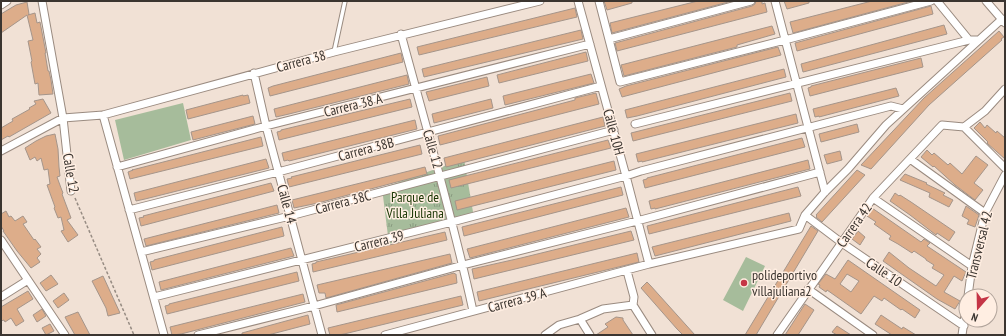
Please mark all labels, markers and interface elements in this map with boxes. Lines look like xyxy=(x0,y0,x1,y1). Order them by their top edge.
street label: Carrera 38 xyxy=(274,46,328,76)
street label: Carrera 38 A xyxy=(322,89,384,121)
street label: Calle 10H xyxy=(599,107,629,157)
street label: Calle 12 xyxy=(419,127,447,171)
street label: Carrera 38B xyxy=(336,133,396,165)
street label: Calle 12 xyxy=(59,152,83,194)
street label: Calle 14 xyxy=(273,182,301,226)
street label: Carrera 38C xyxy=(313,186,373,218)
park label: Parque de Villa Juliana xyxy=(385,188,444,222)
street label: Carrera 42 xyxy=(832,199,876,251)
street label: Transversal 42 xyxy=(962,209,996,281)
street label: Carrera 39 xyxy=(352,226,406,256)
street label: Calle 10 xyxy=(863,253,905,291)
place label: polideportivo villajuliana2 xyxy=(752,266,817,300)
marker: polideportivo villajuliana2 xyxy=(739,278,749,288)
street label: Carrera 39 A xyxy=(486,284,548,316)
north arrow xyxy=(958,288,998,328)
text: N xyxy=(969,310,980,325)

